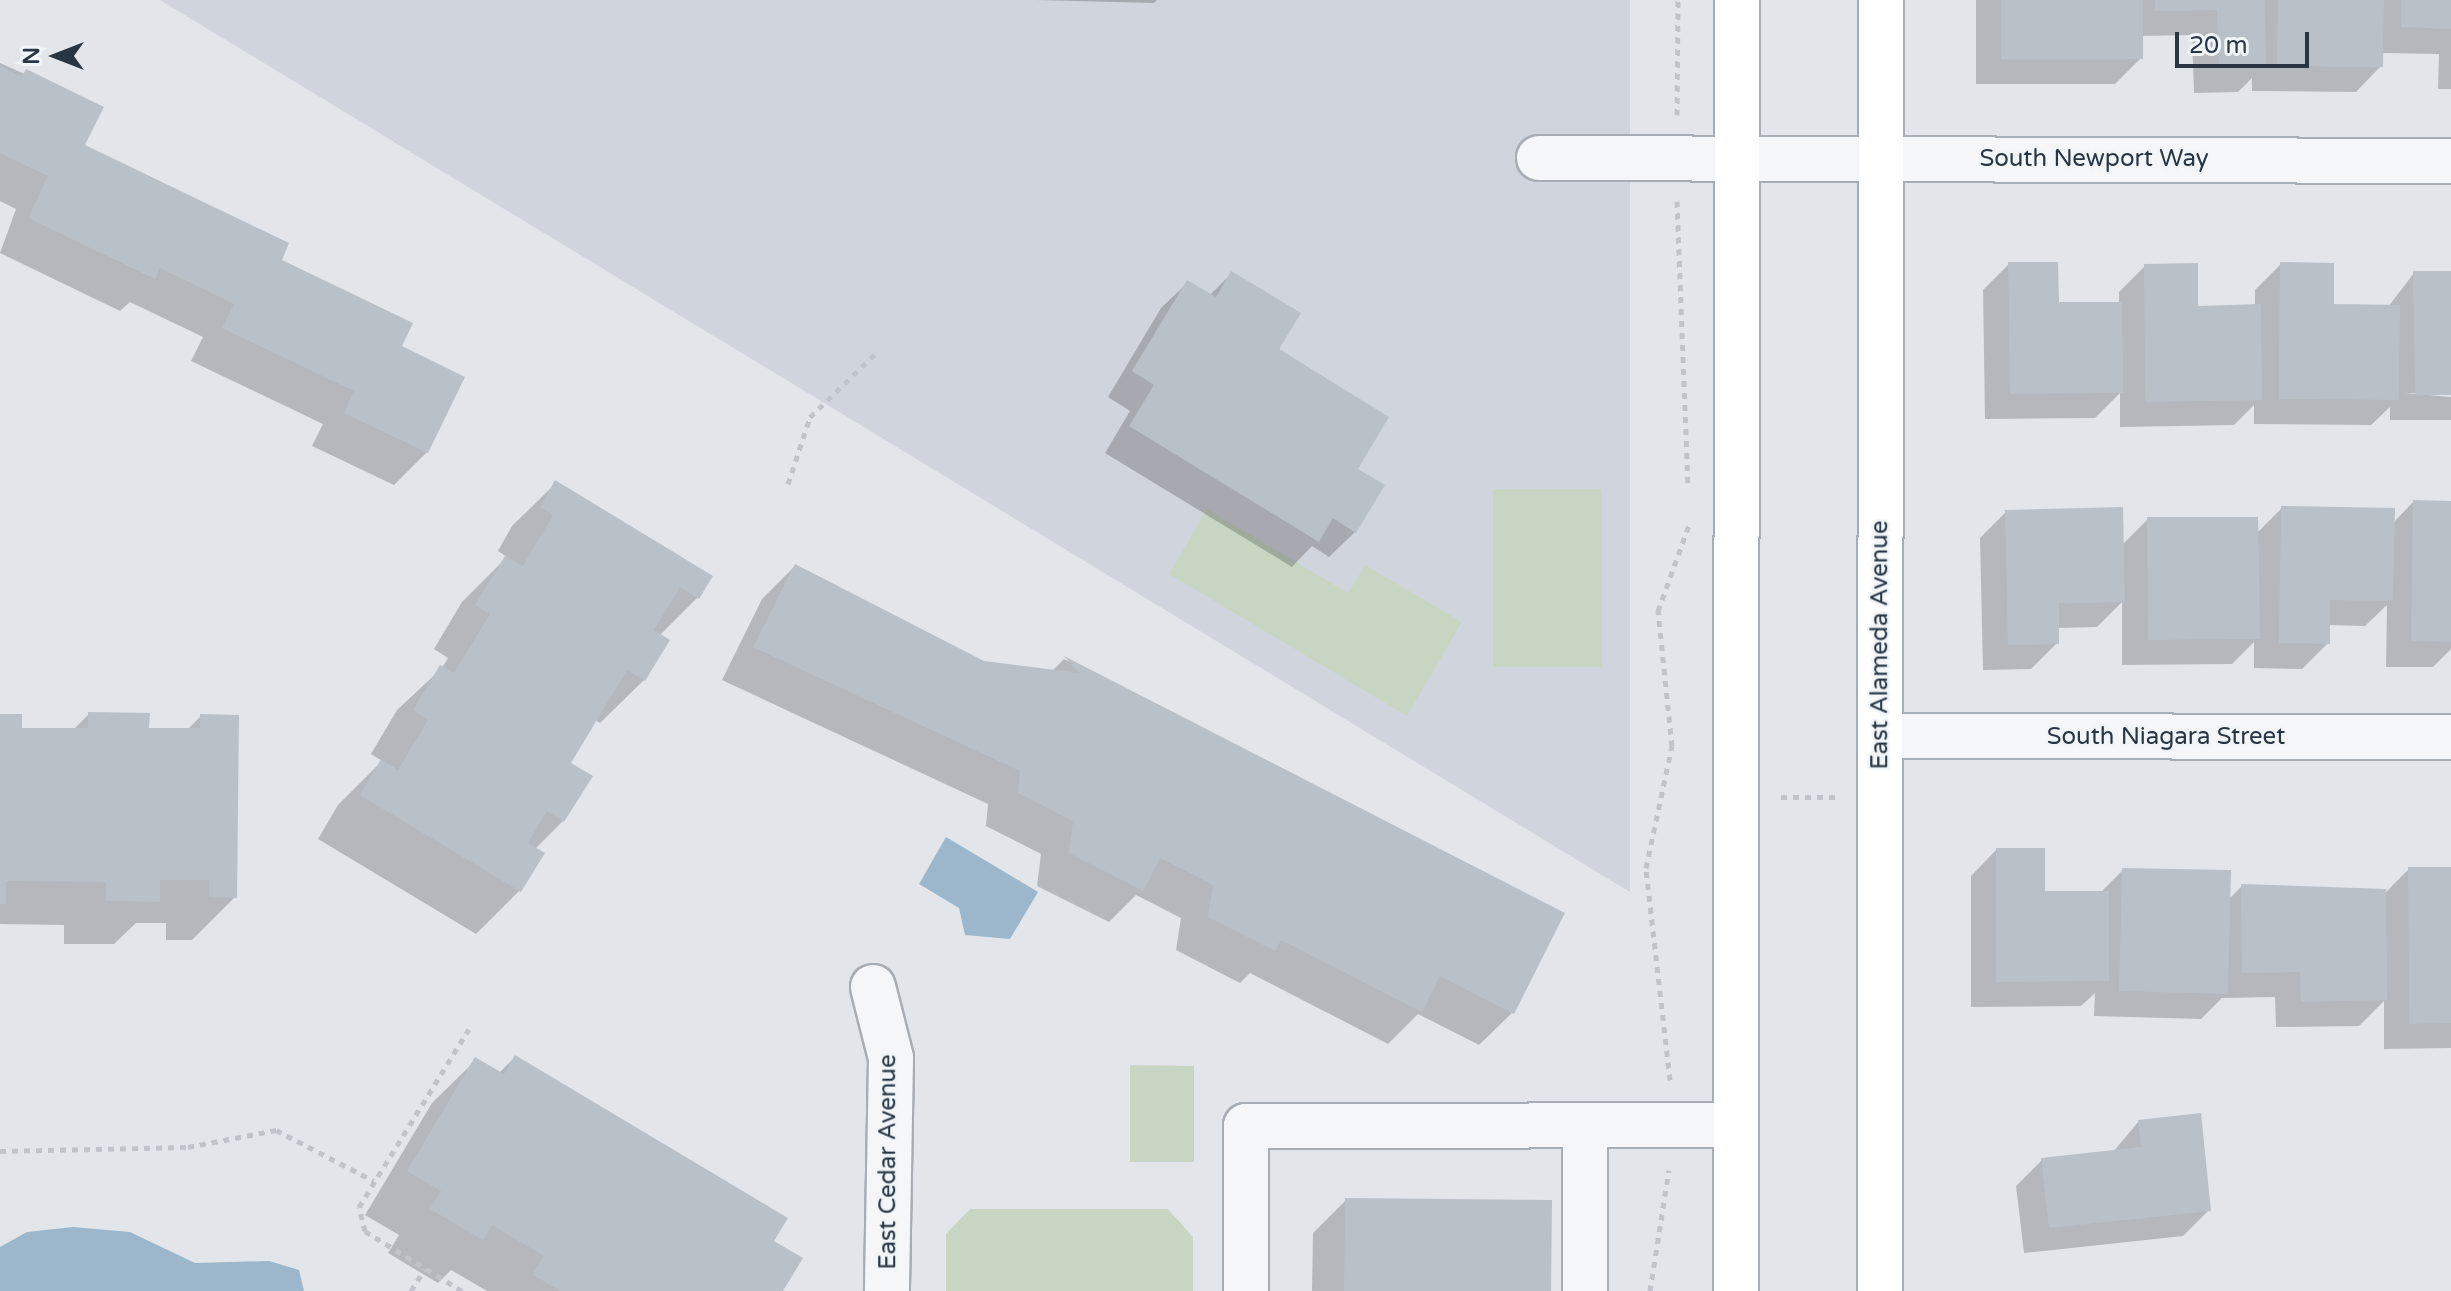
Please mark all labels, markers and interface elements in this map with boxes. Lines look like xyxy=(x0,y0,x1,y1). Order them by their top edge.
north arrow xyxy=(16,16,96,96)
scale bar xyxy=(2179,16,2313,66)
text: 20 m xyxy=(2189,31,2247,60)
text: N xyxy=(19,47,45,65)
street label: South Newport Way xyxy=(1979,145,2209,173)
street label: East Alameda Avenue xyxy=(1866,520,1894,770)
street label: South Niagara Street xyxy=(2047,723,2285,751)
street label: East Cedar Avenue xyxy=(874,1054,902,1270)

